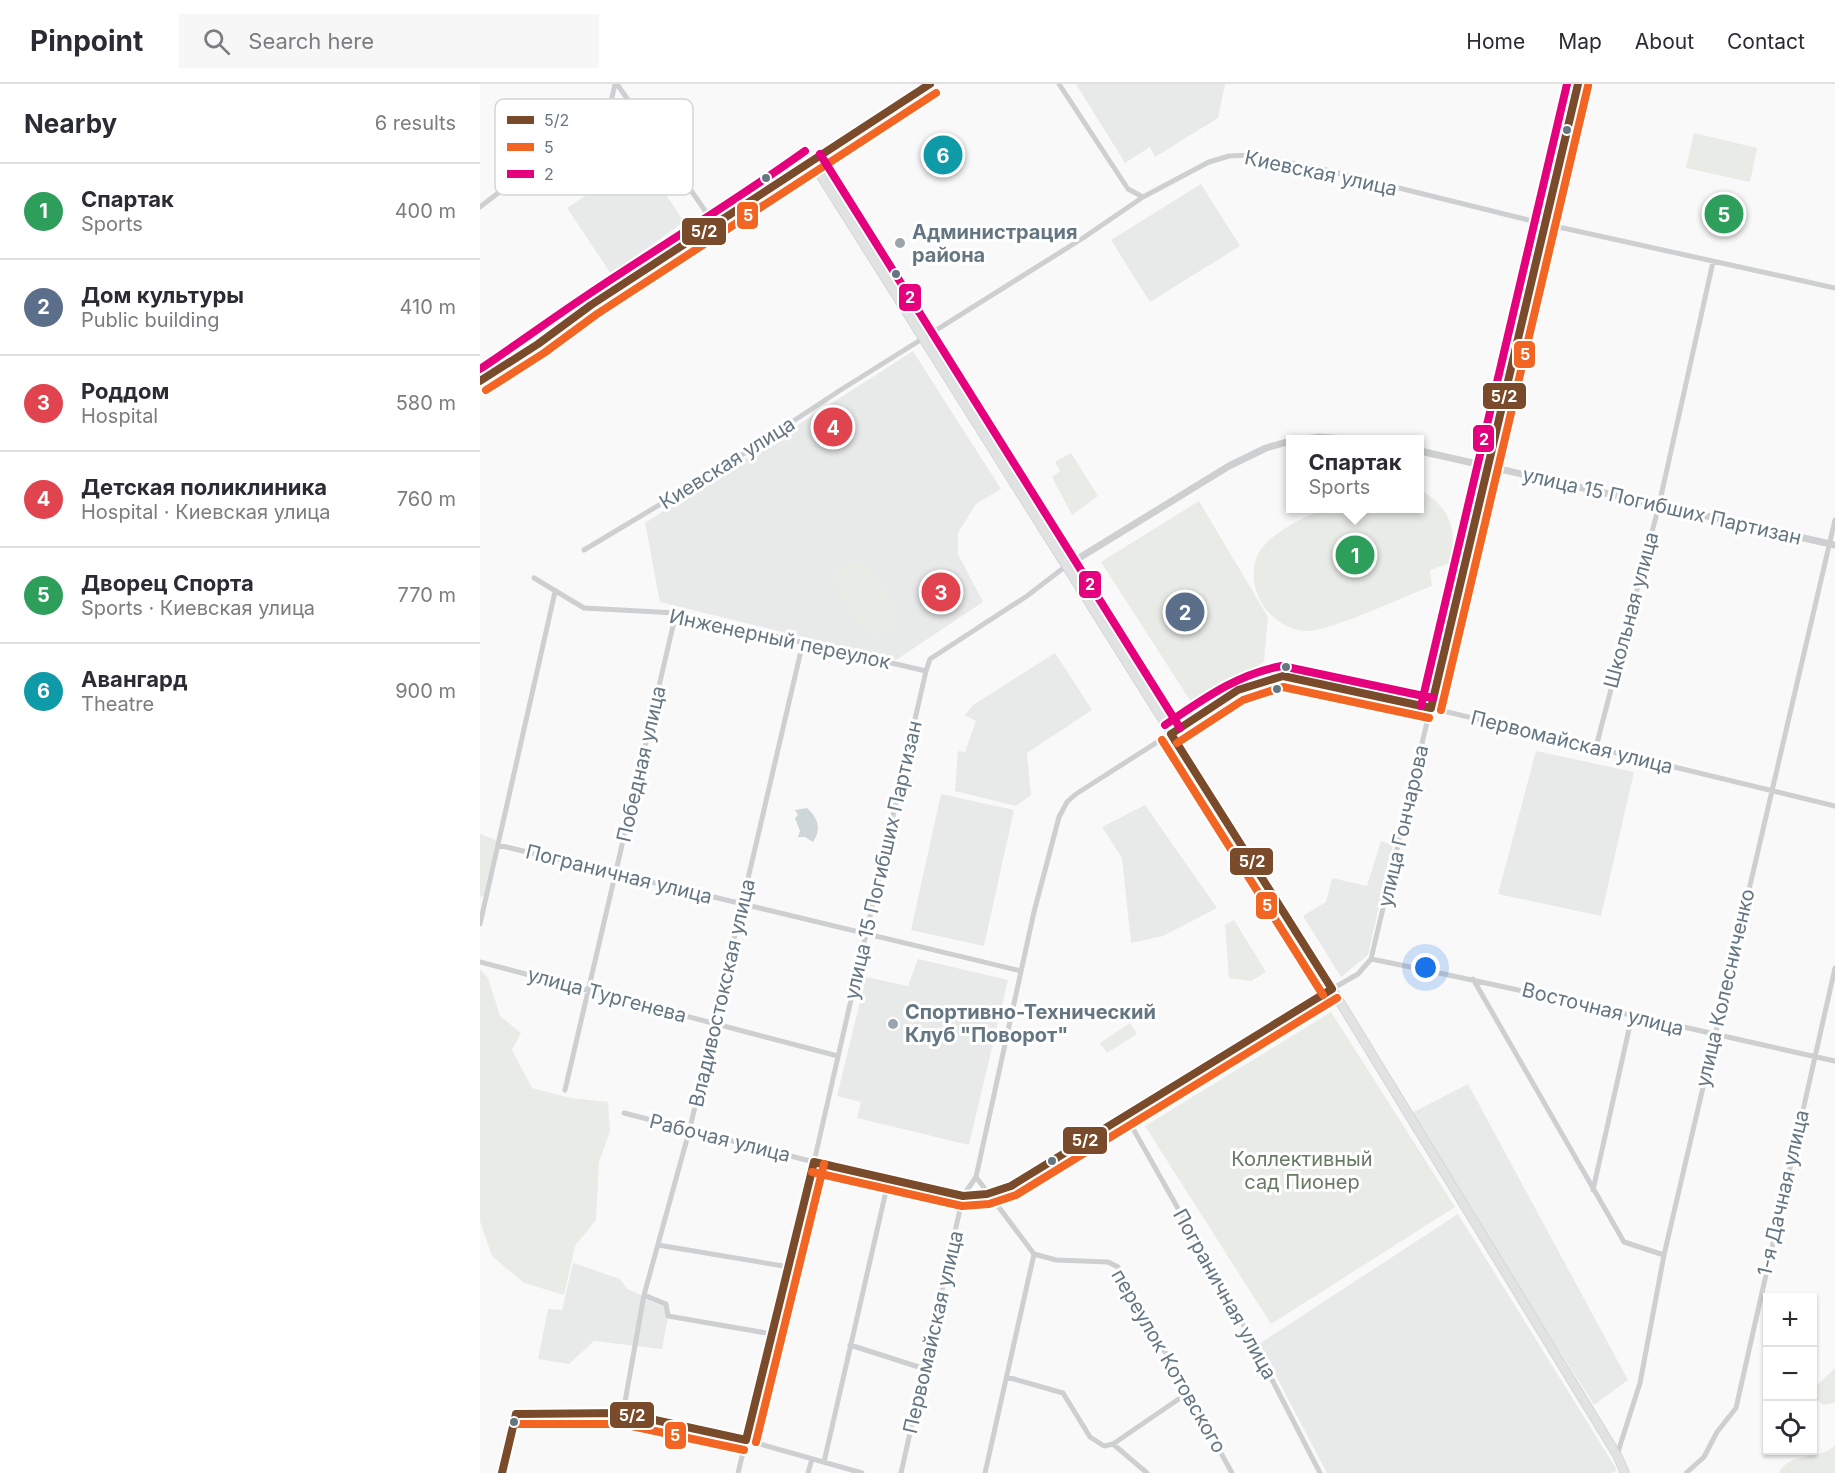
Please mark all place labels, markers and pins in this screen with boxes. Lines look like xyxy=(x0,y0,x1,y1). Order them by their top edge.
unlabelled marker xyxy=(1561,124,1573,136)
pin: 6 xyxy=(924,132,962,178)
unlabelled marker xyxy=(760,172,772,184)
pin: 5 xyxy=(1704,192,1744,236)
place label: Администрация района xyxy=(912,220,1078,267)
marker: Администрация района xyxy=(893,236,907,250)
unlabelled marker xyxy=(890,268,902,280)
pin: 4 xyxy=(814,404,852,450)
pin: 1 xyxy=(1336,532,1374,578)
pin: 3 xyxy=(922,570,960,614)
pin: 2 xyxy=(1166,590,1204,634)
unlabelled marker xyxy=(1280,661,1292,673)
unlabelled marker xyxy=(1271,683,1283,695)
place label: Спортивно-Технический Клуб "Поворот" xyxy=(905,1000,1156,1047)
marker: Спортивно-Технический Клуб "Поворот" xyxy=(886,1017,900,1031)
unlabelled marker xyxy=(1046,1155,1058,1167)
unlabelled marker xyxy=(508,1416,520,1428)

